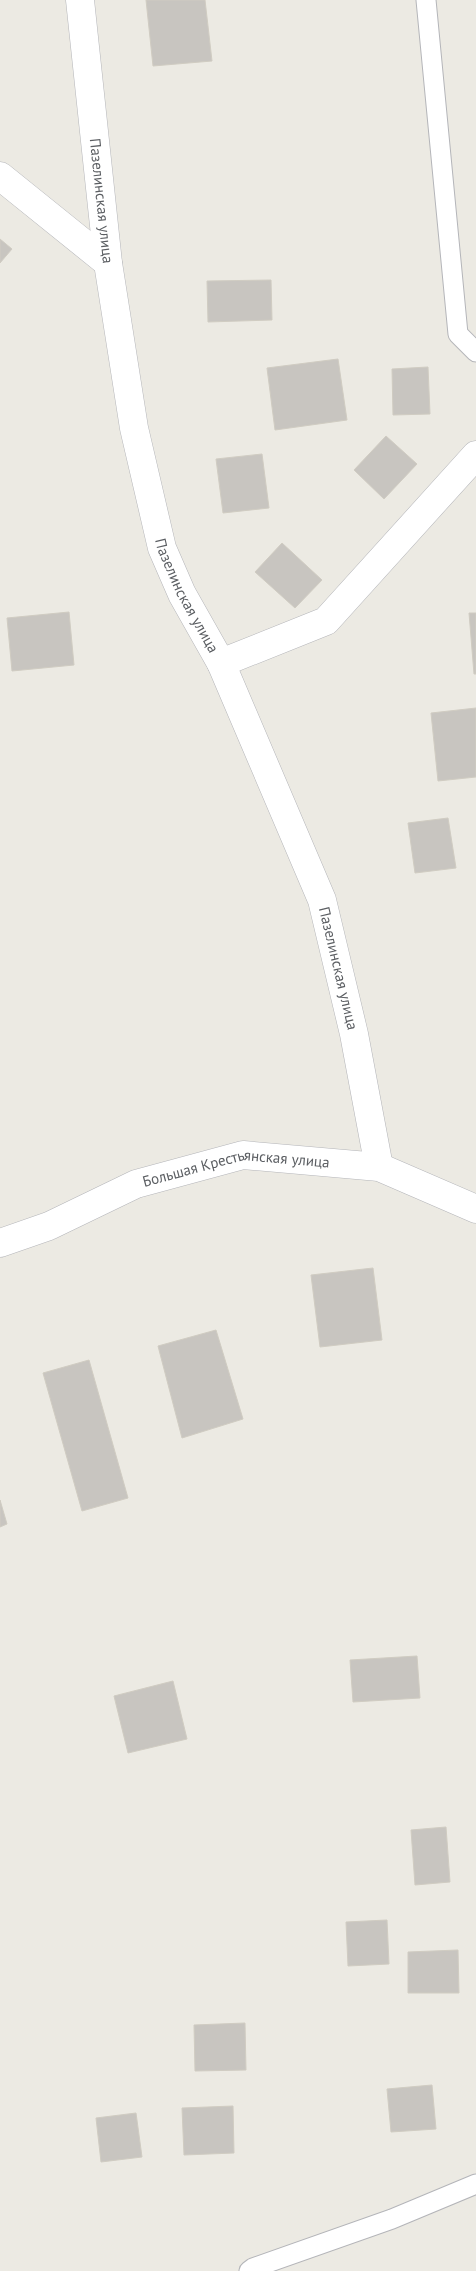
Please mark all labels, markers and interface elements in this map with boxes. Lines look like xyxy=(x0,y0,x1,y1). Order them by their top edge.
street label: Пазелинская улица xyxy=(86,137,118,264)
street label: Пазелинская улица xyxy=(151,536,223,656)
street label: Пазелинская улица xyxy=(315,905,363,1032)
street label: Большая Крестьянская улица xyxy=(140,1145,331,1191)

